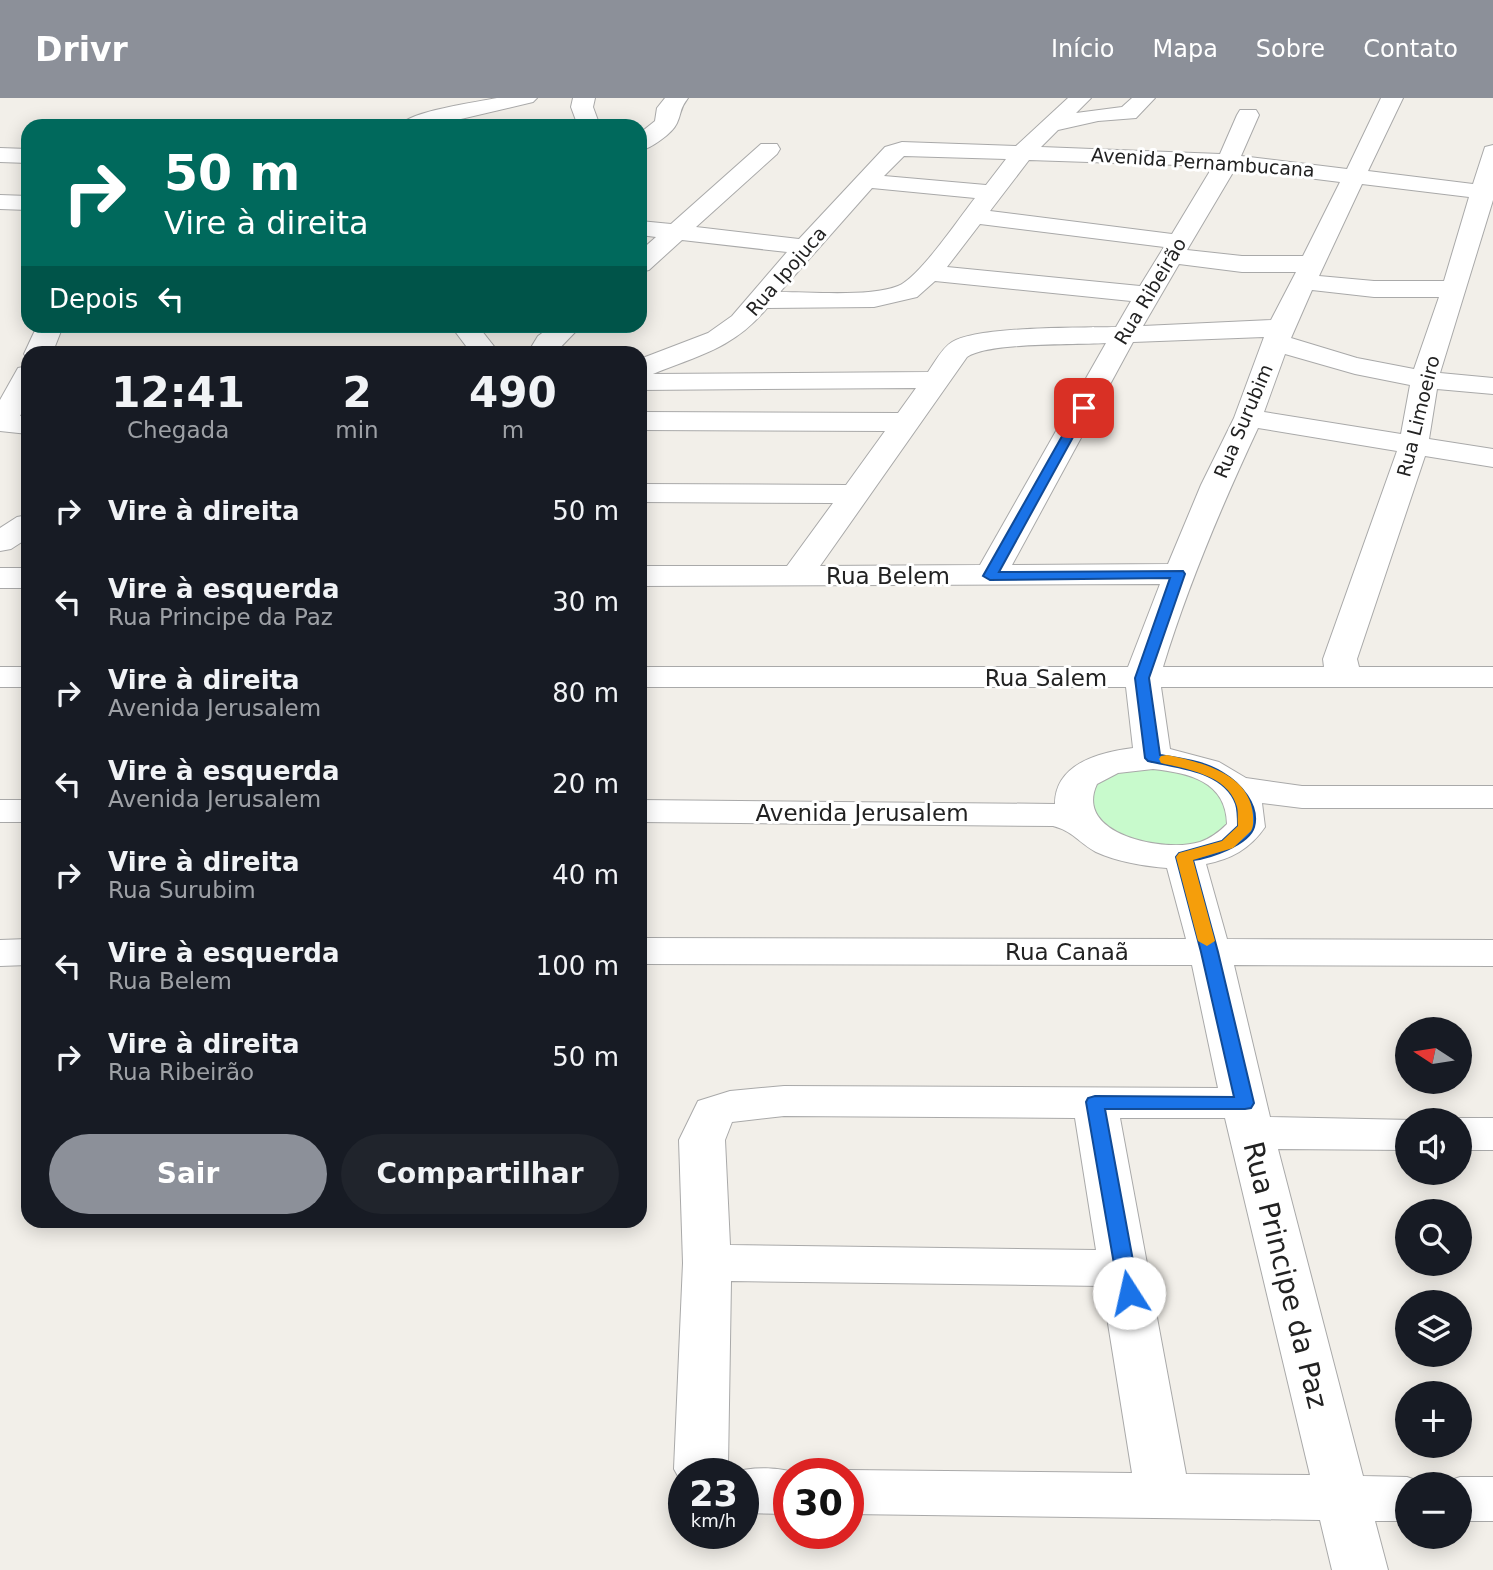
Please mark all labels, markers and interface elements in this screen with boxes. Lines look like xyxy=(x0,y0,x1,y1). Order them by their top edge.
text: Drivr xyxy=(35,30,128,69)
text: Início xyxy=(1051,35,1115,63)
text: Mapa xyxy=(1153,35,1218,63)
text: Sobre xyxy=(1256,35,1325,63)
text: Contato xyxy=(1363,35,1458,63)
street label: Avenida Pernambucana xyxy=(1091,143,1315,181)
text: 50 m xyxy=(164,145,300,202)
icon: right xyxy=(49,147,140,238)
text: Vire à direita xyxy=(164,204,369,242)
street label: Rua Ipojuca xyxy=(741,222,831,320)
street label: Rua Ribeirão xyxy=(1109,234,1191,348)
icon: left xyxy=(152,280,190,318)
text: Depois xyxy=(49,284,138,314)
street label: Rua Limoeiro xyxy=(1392,353,1444,479)
street label: Rua Surubim xyxy=(1209,361,1277,481)
text: 12:41 xyxy=(111,368,245,417)
text: 2 xyxy=(342,368,372,417)
text: 490 xyxy=(469,368,557,417)
pin xyxy=(1054,378,1114,438)
icon: arrive xyxy=(1065,389,1103,427)
text: Chegada xyxy=(127,417,229,443)
text: min xyxy=(335,417,379,443)
text: m xyxy=(502,417,524,443)
icon: right xyxy=(49,492,87,530)
text: Vire à direita xyxy=(108,496,300,526)
text: 50 m xyxy=(552,496,619,526)
street label: Rua Belem xyxy=(826,563,950,589)
text: Vire à esquerda xyxy=(108,574,340,604)
icon: left xyxy=(49,583,87,621)
text: 30 m xyxy=(552,587,619,617)
text: Rua Principe da Paz xyxy=(108,604,333,630)
text: Vire à direita xyxy=(108,665,300,695)
street label: Rua Salem xyxy=(985,665,1107,691)
icon: right xyxy=(49,674,87,712)
text: 80 m xyxy=(552,678,619,708)
text: Avenida Jerusalem xyxy=(108,695,321,721)
text: Vire à esquerda xyxy=(108,756,340,786)
icon: left xyxy=(49,765,87,803)
text: 20 m xyxy=(552,769,619,799)
text: Avenida Jerusalem xyxy=(108,786,321,812)
street label: Avenida Jerusalem xyxy=(755,800,969,826)
text: Vire à direita xyxy=(108,847,300,877)
icon: right xyxy=(49,856,87,894)
text: 40 m xyxy=(552,860,619,890)
text: Rua Surubim xyxy=(108,877,256,903)
text: Vire à esquerda xyxy=(108,938,340,968)
street label: Rua Canaã xyxy=(1005,939,1129,965)
icon: left xyxy=(49,947,87,985)
text: 100 m xyxy=(536,951,619,981)
text: Rua Belem xyxy=(108,968,232,994)
north arrow xyxy=(1395,1017,1472,1094)
map controls xyxy=(1395,1017,1472,1549)
text: Vire à direita xyxy=(108,1029,300,1059)
icon: right xyxy=(49,1038,87,1076)
text: 50 m xyxy=(552,1042,619,1072)
text: Rua Ribeirão xyxy=(108,1059,254,1085)
button: sound xyxy=(1395,1108,1472,1185)
button: Sair xyxy=(49,1134,327,1214)
button: Compartilhar xyxy=(341,1134,619,1214)
street label: Rua Principe da Paz xyxy=(1236,1138,1335,1412)
button: search xyxy=(1395,1199,1472,1276)
position arrow xyxy=(1092,1256,1166,1330)
button: layers xyxy=(1395,1290,1472,1367)
button: + xyxy=(1395,1381,1472,1458)
speed limit sign: 30 xyxy=(773,1458,864,1549)
button: − xyxy=(1395,1472,1472,1549)
text: 23 xyxy=(689,1474,738,1514)
text: km/h xyxy=(691,1510,736,1531)

